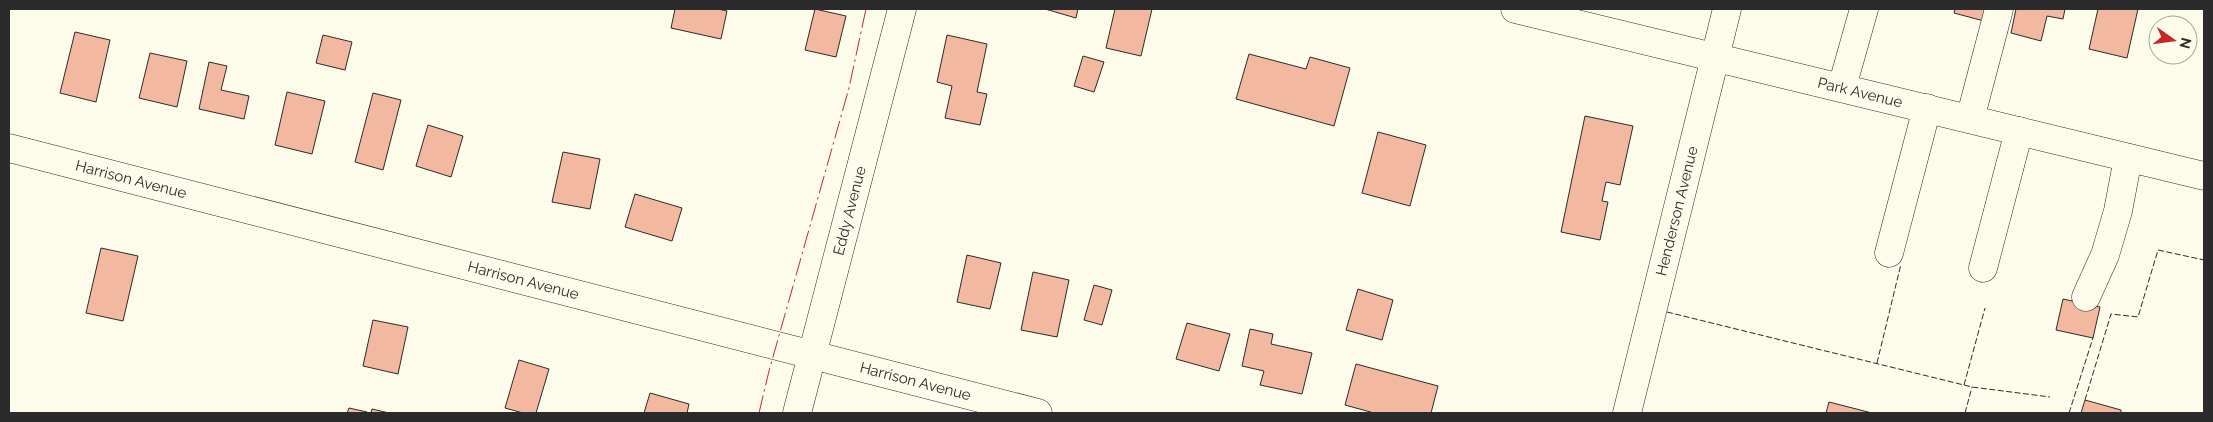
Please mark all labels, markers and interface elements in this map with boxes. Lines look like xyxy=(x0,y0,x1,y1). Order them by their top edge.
north arrow xyxy=(2148,15,2198,65)
text: N xyxy=(2177,36,2195,50)
street label: Park Avenue xyxy=(1816,74,1904,112)
street label: Henderson Avenue xyxy=(1652,144,1702,278)
street label: Harrison Avenue xyxy=(74,156,189,202)
street label: Eddy Avenue xyxy=(829,164,870,257)
street label: Harrison Avenue xyxy=(466,257,581,303)
street label: Harrison Avenue xyxy=(858,359,973,404)

